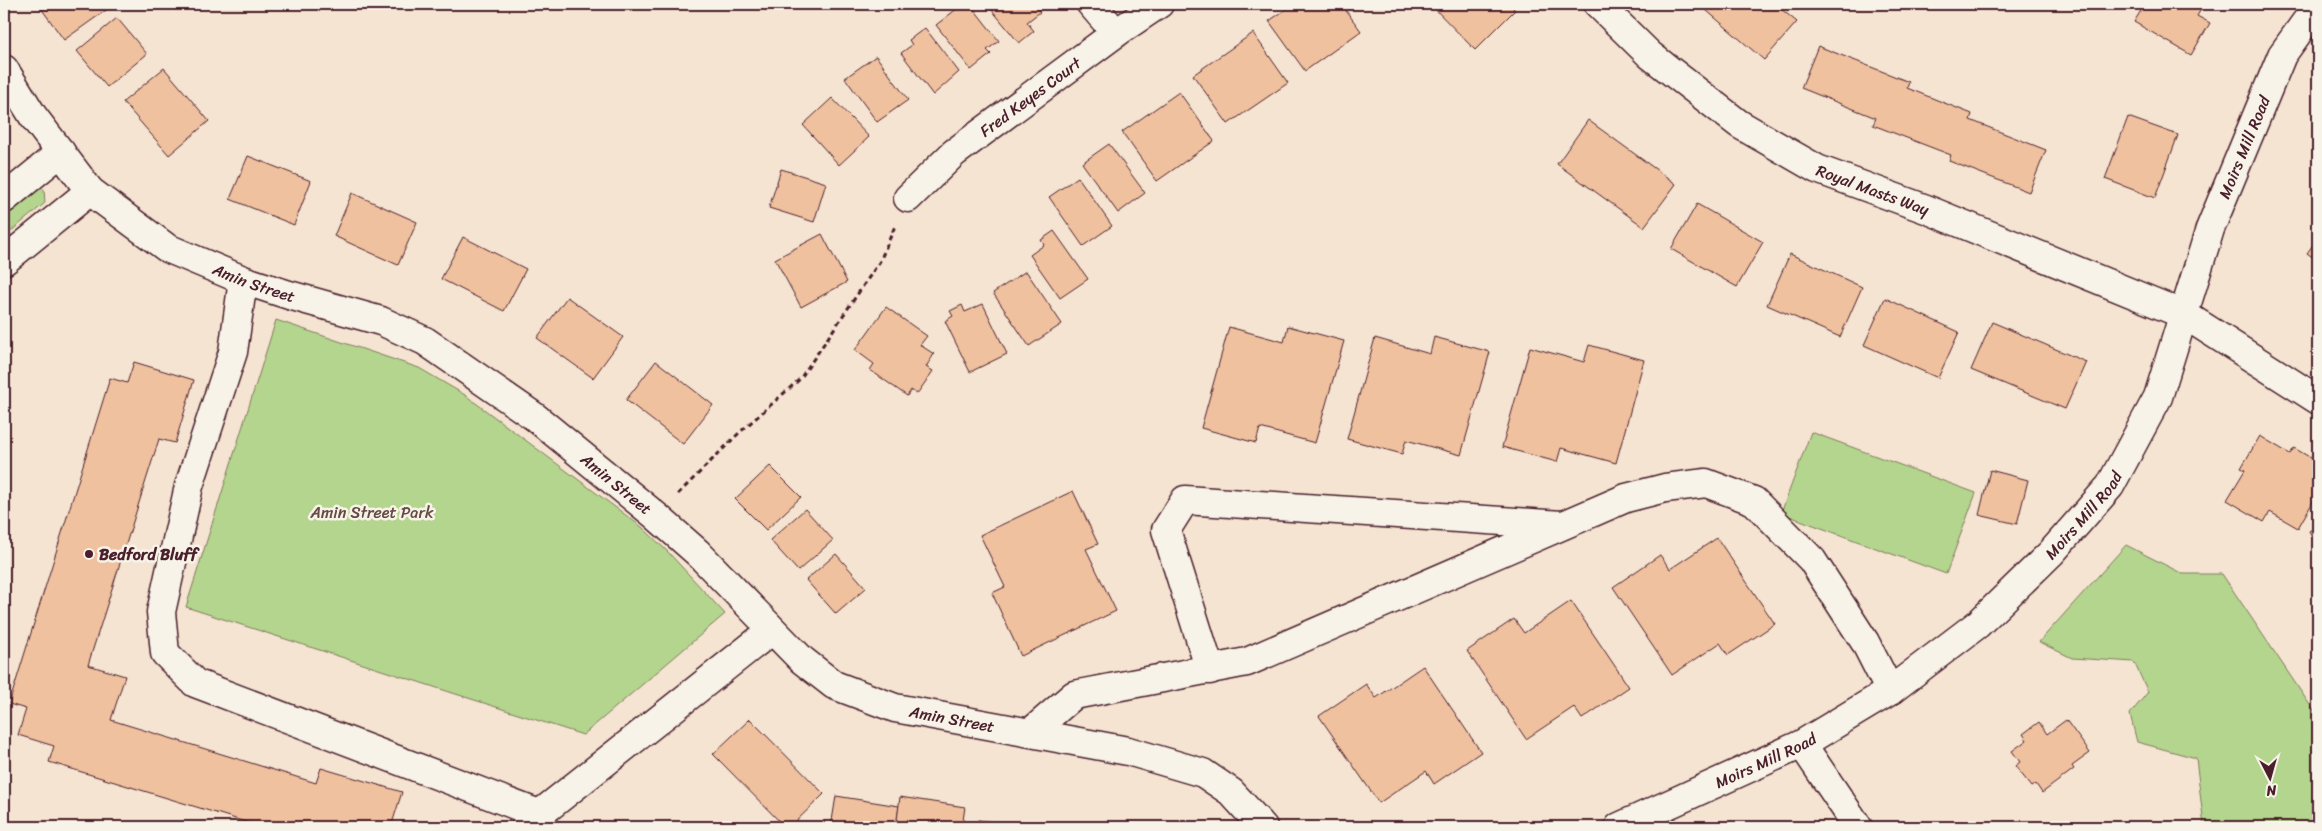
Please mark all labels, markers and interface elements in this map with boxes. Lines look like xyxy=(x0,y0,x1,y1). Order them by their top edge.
street label: Fred Keyes Court xyxy=(973,49,1088,145)
street label: Moirs Mill Road xyxy=(2210,90,2279,203)
street label: Royal Masts Way xyxy=(1812,156,1934,224)
street label: Amin Street xyxy=(207,254,299,311)
street label: Amin Street xyxy=(573,445,659,523)
street label: Moirs Mill Road xyxy=(2037,465,2131,566)
park label: Amin Street Park xyxy=(310,498,434,527)
place label: Bedford Bluff xyxy=(99,540,200,569)
marker: Bedford Bluff xyxy=(83,548,95,560)
street label: Amin Street xyxy=(906,697,997,741)
street label: Moirs Mill Road xyxy=(1710,724,1824,797)
north arrow xyxy=(2244,754,2294,804)
text: N xyxy=(2265,777,2278,803)

